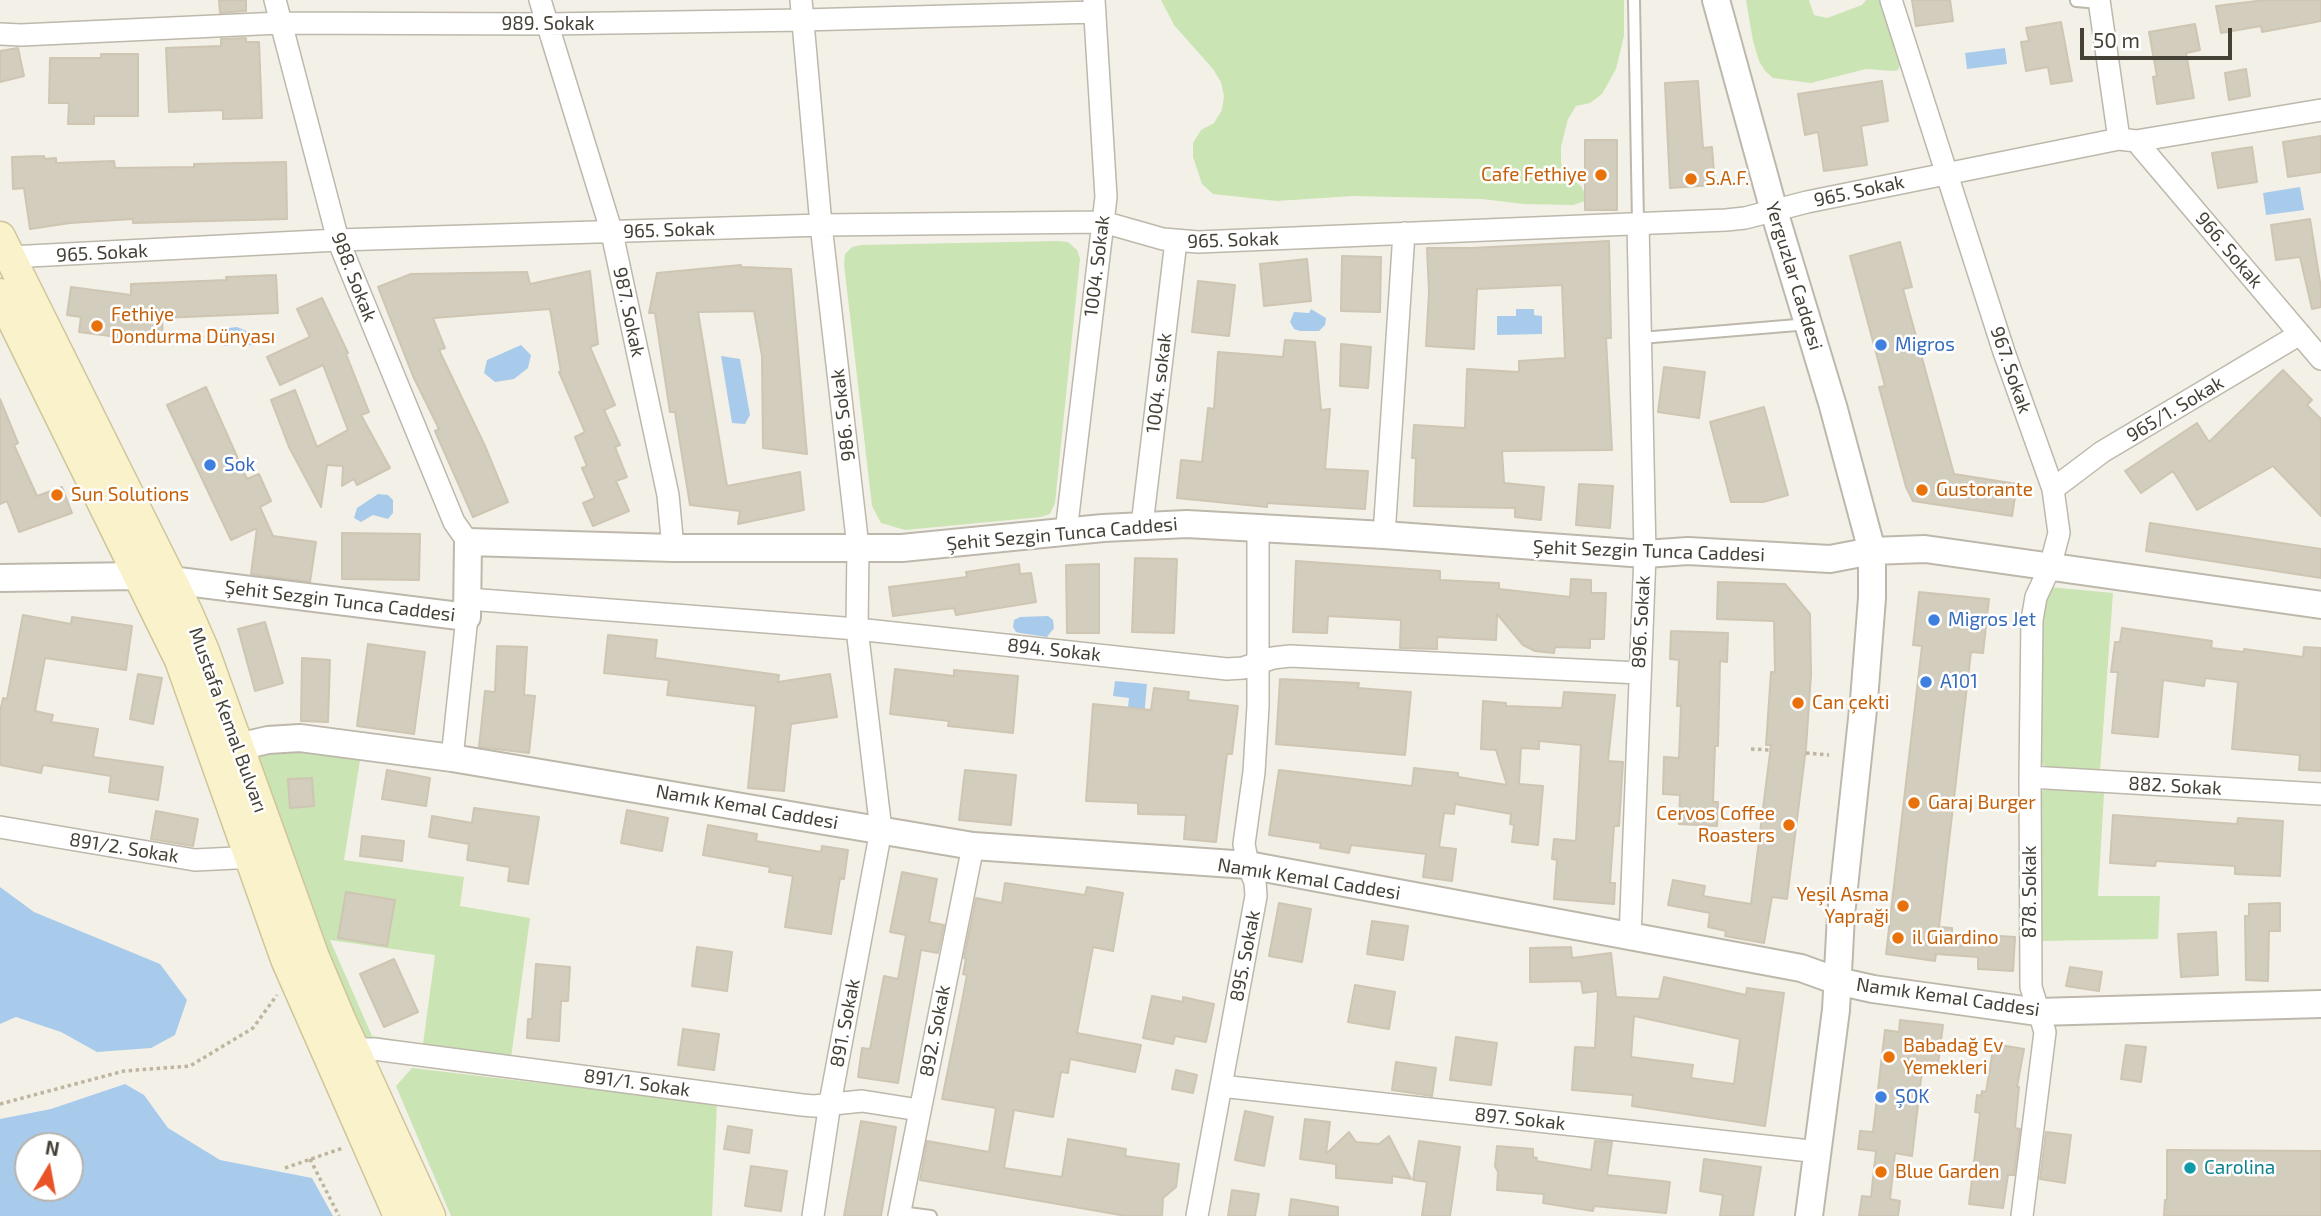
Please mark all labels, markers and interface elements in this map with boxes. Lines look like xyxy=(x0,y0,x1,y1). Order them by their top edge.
street label: 989. Sokak xyxy=(501,13,595,35)
scale bar xyxy=(2083,14,2235,58)
text: 50 m xyxy=(2093,27,2140,52)
place label: Cafe Fethiye xyxy=(1481,164,1587,186)
marker: Cafe Fethiye xyxy=(1593,167,1609,183)
place label: S.A.F. xyxy=(1705,168,1749,190)
street label: 965. Sokak xyxy=(1812,170,1906,212)
marker: S.A.F. xyxy=(1683,171,1699,187)
street label: Yerguzlar Caddesi xyxy=(1761,199,1827,353)
street label: 966. Sokak xyxy=(2191,207,2267,293)
street label: 1004. Sokak xyxy=(1079,214,1115,318)
street label: 965. Sokak xyxy=(623,217,715,243)
street label: 965. Sokak xyxy=(1187,227,1279,253)
street label: 988. Sokak xyxy=(327,229,381,325)
street label: 965. Sokak xyxy=(56,239,148,267)
street label: 987. Sokak xyxy=(608,265,650,359)
place label: Fethiye Dondurma Dünyası xyxy=(111,304,275,348)
marker: Fethiye Dondurma Dünyası xyxy=(89,318,105,334)
street label: 967. Sokak xyxy=(1986,324,2036,416)
street label: 1004. sokak xyxy=(1142,332,1176,434)
place label: Migros xyxy=(1895,334,1955,356)
marker: Migros xyxy=(1873,337,1889,353)
street label: 986. Sokak xyxy=(826,367,860,463)
street label: 965/1. Sokak xyxy=(2122,371,2228,447)
place label: Sok xyxy=(224,454,255,476)
marker: Sok xyxy=(202,457,218,473)
place label: Gustorante xyxy=(1936,479,2033,501)
marker: Gustorante xyxy=(1914,482,1930,498)
place label: Sun Solutions xyxy=(71,484,189,506)
marker: Sun Solutions xyxy=(49,487,65,503)
street label: Şehit Sezgin Tunca Caddesi xyxy=(945,513,1179,555)
street label: Şehit Sezgin Tunca Caddesi xyxy=(1533,536,1765,566)
street label: 896. Sokak xyxy=(1627,575,1655,669)
street label: Şehit Sezgin Tunca Caddesi xyxy=(223,576,457,626)
place label: Migros Jet xyxy=(1948,609,2036,631)
marker: Migros Jet xyxy=(1926,612,1942,628)
street label: Mustafa Kemal Bulvarı xyxy=(184,624,272,816)
street label: 894. Sokak xyxy=(1006,634,1102,666)
place label: A101 xyxy=(1940,671,1978,693)
marker: A101 xyxy=(1918,674,1934,690)
place label: Can çekti xyxy=(1812,692,1890,714)
marker: Can çekti xyxy=(1790,695,1806,711)
street label: 882. Sokak xyxy=(2128,772,2222,800)
street label: Namık Kemal Caddesi xyxy=(654,780,840,834)
place label: Garaj Burger xyxy=(1928,792,2036,814)
marker: Garaj Burger xyxy=(1906,795,1922,811)
place label: Cervos Coffee Roasters xyxy=(1656,803,1775,847)
marker: Cervos Coffee Roasters xyxy=(1781,817,1797,833)
street label: 891/2. Sokak xyxy=(68,828,180,868)
street label: 878. Sokak xyxy=(2019,846,2041,938)
street label: Namık Kemal Caddesi xyxy=(1216,853,1402,905)
place label: Yeşil Asma Yapraği xyxy=(1796,884,1889,928)
marker: Yeşil Asma Yapraği xyxy=(1895,898,1911,914)
street label: 895. Sokak xyxy=(1225,908,1265,1004)
place label: il Giardino xyxy=(1912,927,1999,949)
marker: il Giardino xyxy=(1890,930,1906,946)
street label: Namık Kemal Caddesi xyxy=(1855,973,2041,1021)
street label: 891. Sokak xyxy=(825,977,865,1069)
street label: 892. Sokak xyxy=(915,983,955,1079)
place label: Babadağ Ev Yemekleri xyxy=(1903,1035,2003,1079)
marker: Babadağ Ev Yemekleri xyxy=(1881,1049,1897,1065)
street label: 891/1. Sokak xyxy=(582,1064,692,1102)
place label: ŞOK xyxy=(1895,1086,1930,1108)
marker: ŞOK xyxy=(1873,1089,1889,1105)
street label: 897. Sokak xyxy=(1474,1103,1566,1135)
north arrow xyxy=(14,1132,84,1202)
text: N xyxy=(44,1135,61,1160)
place label: Carolina xyxy=(2204,1157,2275,1179)
marker: Carolina xyxy=(2182,1160,2198,1176)
place label: Blue Garden xyxy=(1895,1161,2000,1183)
marker: Blue Garden xyxy=(1873,1164,1889,1180)

